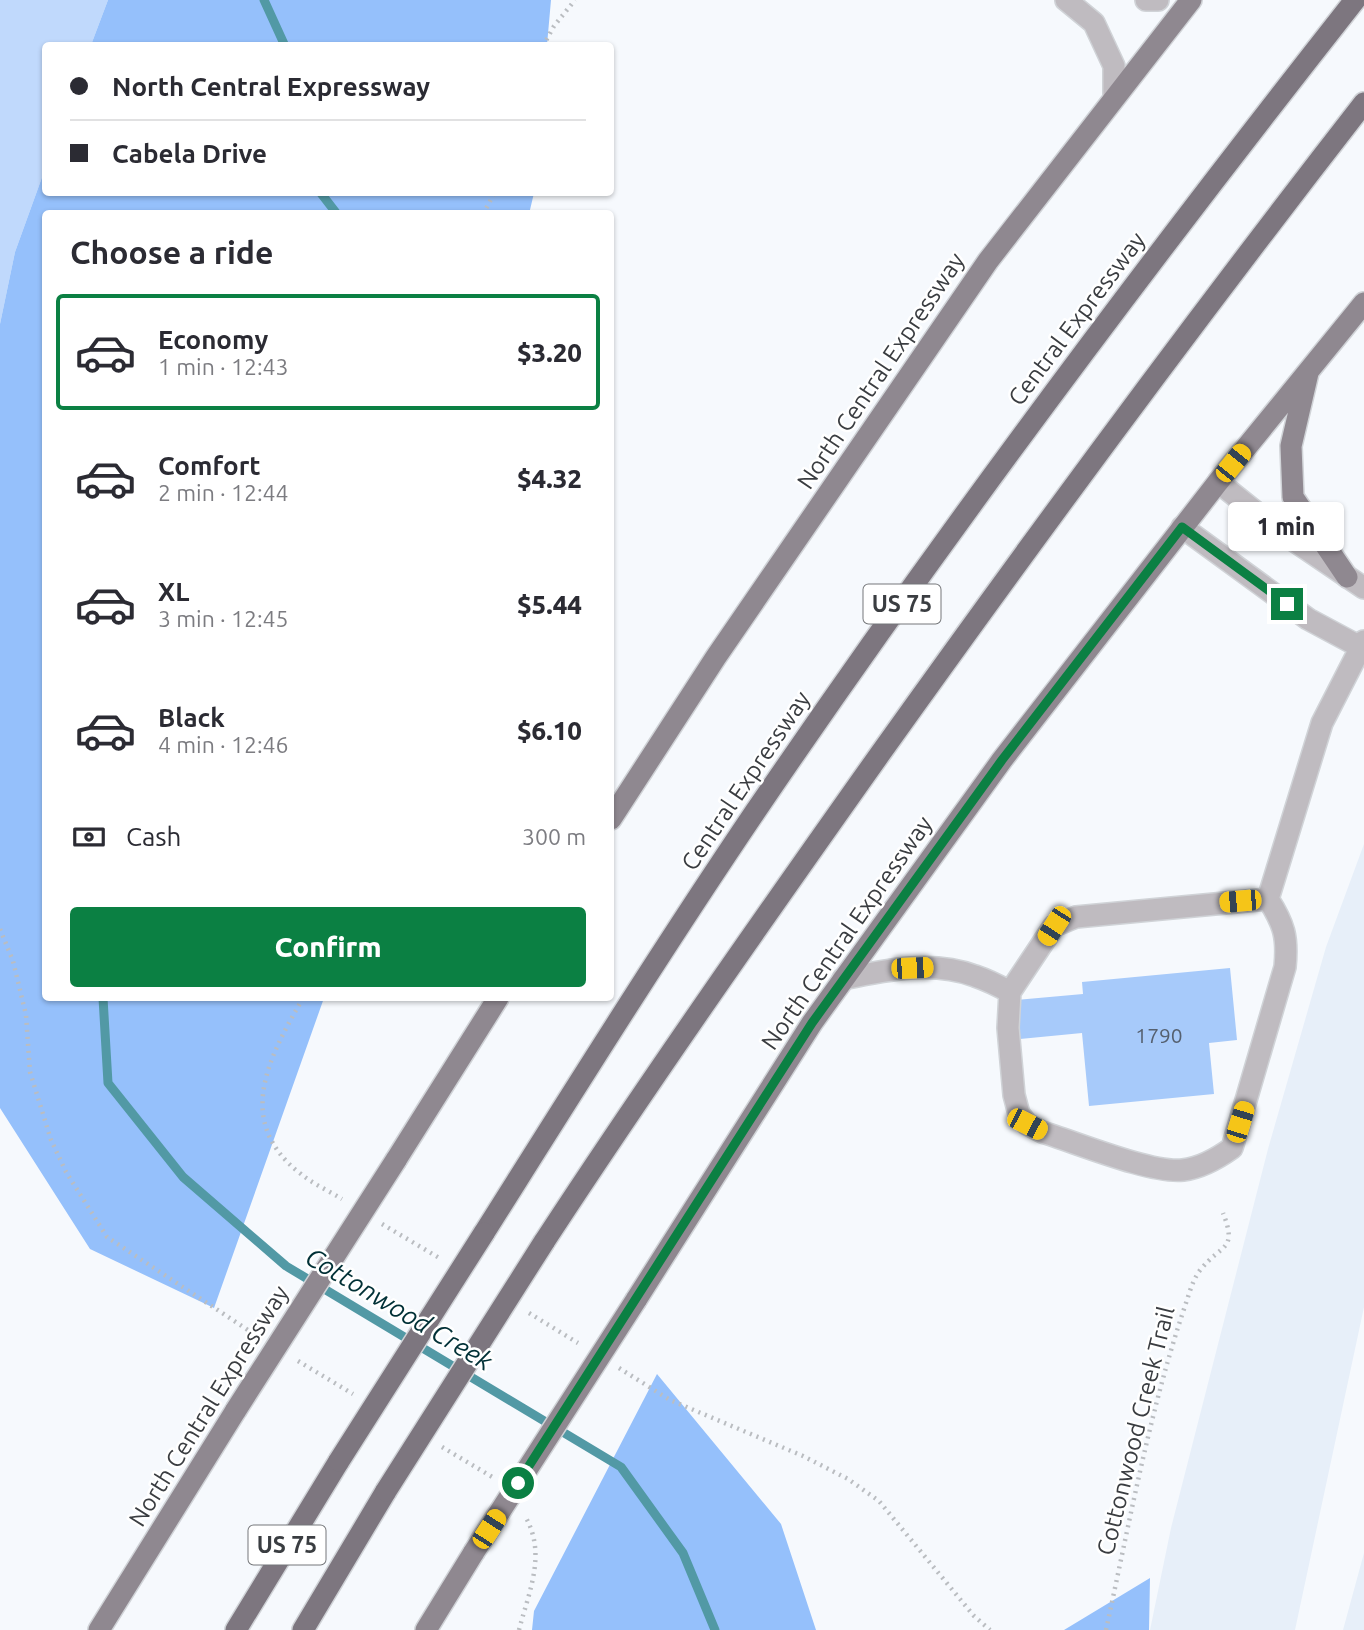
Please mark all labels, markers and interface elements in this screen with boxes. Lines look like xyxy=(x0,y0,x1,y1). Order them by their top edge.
text: North Central Expressway xyxy=(112,72,430,101)
text: Cabela Drive xyxy=(112,139,267,168)
street label: Central Expressway xyxy=(1003,226,1151,411)
text: Choose a ride xyxy=(70,234,273,270)
street label: North Central Expressway xyxy=(791,247,970,494)
icon: car xyxy=(74,321,137,384)
text: Economy xyxy=(158,325,268,354)
text: $3.20 xyxy=(517,338,582,367)
text: 1 min · 12:43 xyxy=(158,354,289,379)
car xyxy=(1212,440,1255,486)
icon: car xyxy=(74,447,137,510)
text: Comfort xyxy=(158,451,261,480)
text: $4.32 xyxy=(517,464,582,493)
text: 2 min · 12:44 xyxy=(158,480,289,505)
callout: 1 min xyxy=(1229,503,1345,552)
text: 1 min xyxy=(1257,514,1315,539)
icon: car xyxy=(74,573,137,636)
text: XL xyxy=(158,577,189,606)
road number: US 75 xyxy=(864,584,940,624)
route end xyxy=(1271,588,1303,620)
text: $5.44 xyxy=(517,590,582,619)
text: 3 min · 12:45 xyxy=(158,606,289,631)
street label: Central Expressway xyxy=(676,686,816,875)
icon: car xyxy=(74,699,137,762)
text: Black xyxy=(158,703,225,732)
text: $6.10 xyxy=(517,716,582,745)
text: 4 min · 12:46 xyxy=(158,732,289,757)
street label: North Central Expressway xyxy=(756,810,938,1055)
icon: cash xyxy=(70,818,108,856)
text: Cash xyxy=(126,822,181,851)
text: 300 m xyxy=(522,824,586,849)
car xyxy=(1219,889,1262,913)
car xyxy=(1034,903,1075,949)
button: Confirm xyxy=(70,907,586,987)
car xyxy=(891,957,934,979)
house number: 1790 xyxy=(1135,1023,1183,1047)
car xyxy=(1224,1099,1257,1145)
car xyxy=(1004,1105,1051,1143)
water label: Cottonwood Creek xyxy=(301,1241,499,1376)
street label: North Central Expressway xyxy=(123,1280,294,1531)
street label: Cottonwood Creek Trail xyxy=(1092,1304,1180,1558)
route start xyxy=(502,1467,534,1499)
car xyxy=(469,1506,510,1552)
road number: US 75 xyxy=(248,1526,326,1564)

